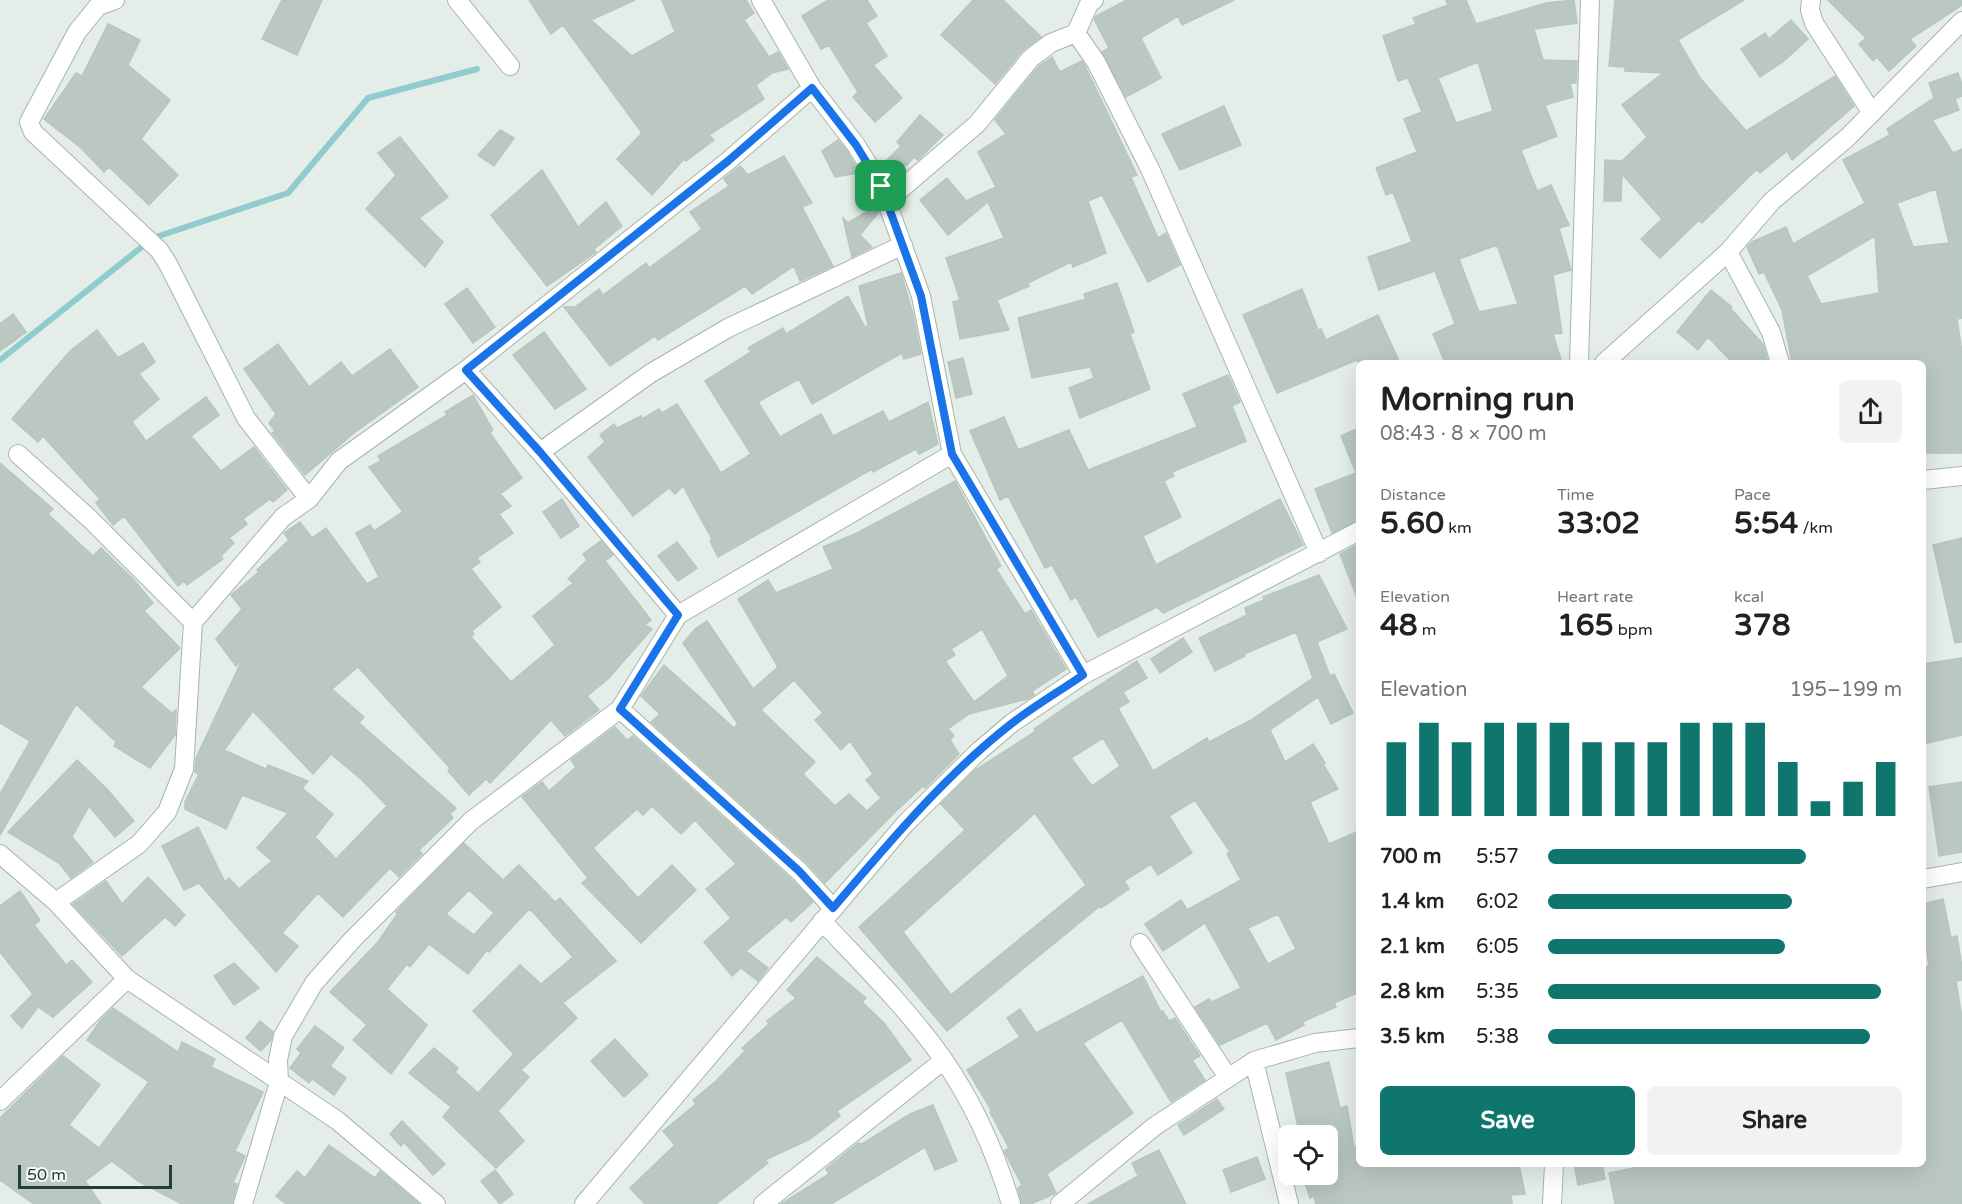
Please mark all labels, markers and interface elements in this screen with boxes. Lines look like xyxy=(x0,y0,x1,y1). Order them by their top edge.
pin xyxy=(855,160,906,211)
icon: arrive xyxy=(864,169,897,202)
text: Morning run xyxy=(1380,380,1575,419)
button: share xyxy=(1839,380,1902,443)
text: 08:43 · 8 × 700 m xyxy=(1380,422,1547,446)
text: Distance xyxy=(1380,485,1446,505)
text: Time xyxy=(1557,485,1594,505)
text: Pace xyxy=(1734,485,1771,505)
text: 5.60 xyxy=(1380,505,1444,542)
text: 33:02 xyxy=(1557,505,1640,542)
text: 5:54 xyxy=(1734,505,1798,542)
text: km xyxy=(1444,518,1472,538)
text: /km xyxy=(1798,518,1833,538)
text: Elevation xyxy=(1380,587,1450,607)
text: Heart rate xyxy=(1557,587,1633,607)
text: kcal xyxy=(1734,587,1764,607)
text: 48 xyxy=(1380,607,1418,644)
text: 165 xyxy=(1557,607,1614,644)
text: 378 xyxy=(1734,607,1791,644)
text: m xyxy=(1418,620,1437,640)
text: bpm xyxy=(1614,620,1653,640)
text: Elevation xyxy=(1380,678,1467,702)
text: 195–199 m xyxy=(1789,678,1902,702)
text: 700 m xyxy=(1380,845,1441,869)
text: 5:57 xyxy=(1476,845,1519,869)
text: 1.4 km xyxy=(1380,890,1444,914)
text: 6:02 xyxy=(1476,890,1519,914)
text: 2.1 km xyxy=(1380,935,1445,959)
text: 6:05 xyxy=(1476,935,1519,959)
text: 2.8 km xyxy=(1380,980,1445,1004)
text: 5:35 xyxy=(1476,980,1519,1004)
text: 3.5 km xyxy=(1380,1025,1445,1049)
text: 5:38 xyxy=(1476,1025,1519,1049)
button: Save xyxy=(1380,1086,1635,1155)
button: Share xyxy=(1647,1086,1902,1155)
map controls xyxy=(1278,1125,1338,1185)
button: locate xyxy=(1278,1125,1338,1185)
scale bar xyxy=(18,1162,172,1190)
text: 50 m xyxy=(27,1165,66,1185)

